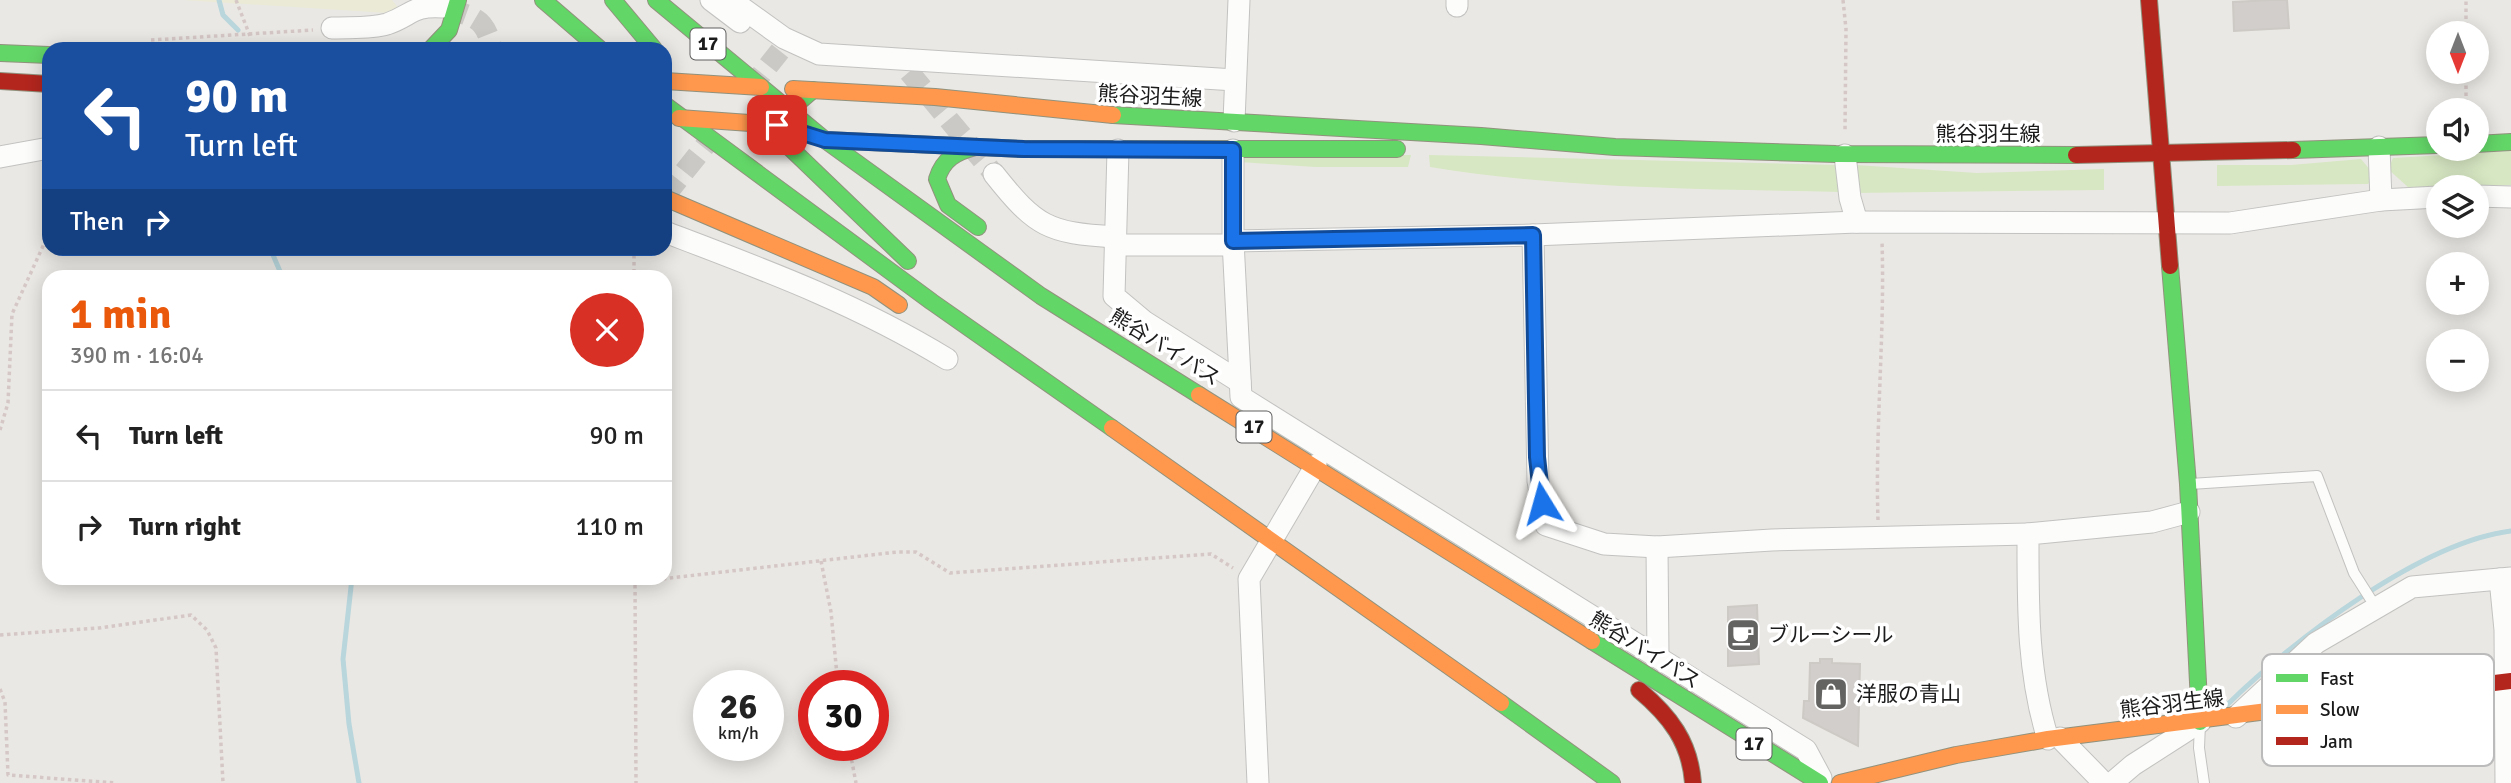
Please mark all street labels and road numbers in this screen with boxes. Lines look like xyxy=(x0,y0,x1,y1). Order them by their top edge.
road number: 17 xyxy=(690,28,726,60)
street label: 熊谷羽生線 xyxy=(1097,80,1203,112)
street label: 熊谷羽生線 xyxy=(1936,121,2041,147)
street label: 熊谷バイパス xyxy=(1105,303,1225,391)
road number: 17 xyxy=(1236,412,1272,442)
street label: 熊谷バイパス xyxy=(1585,606,1705,694)
street label: 熊谷羽生線 xyxy=(2118,685,2226,723)
road number: 17 xyxy=(1736,729,1772,760)

